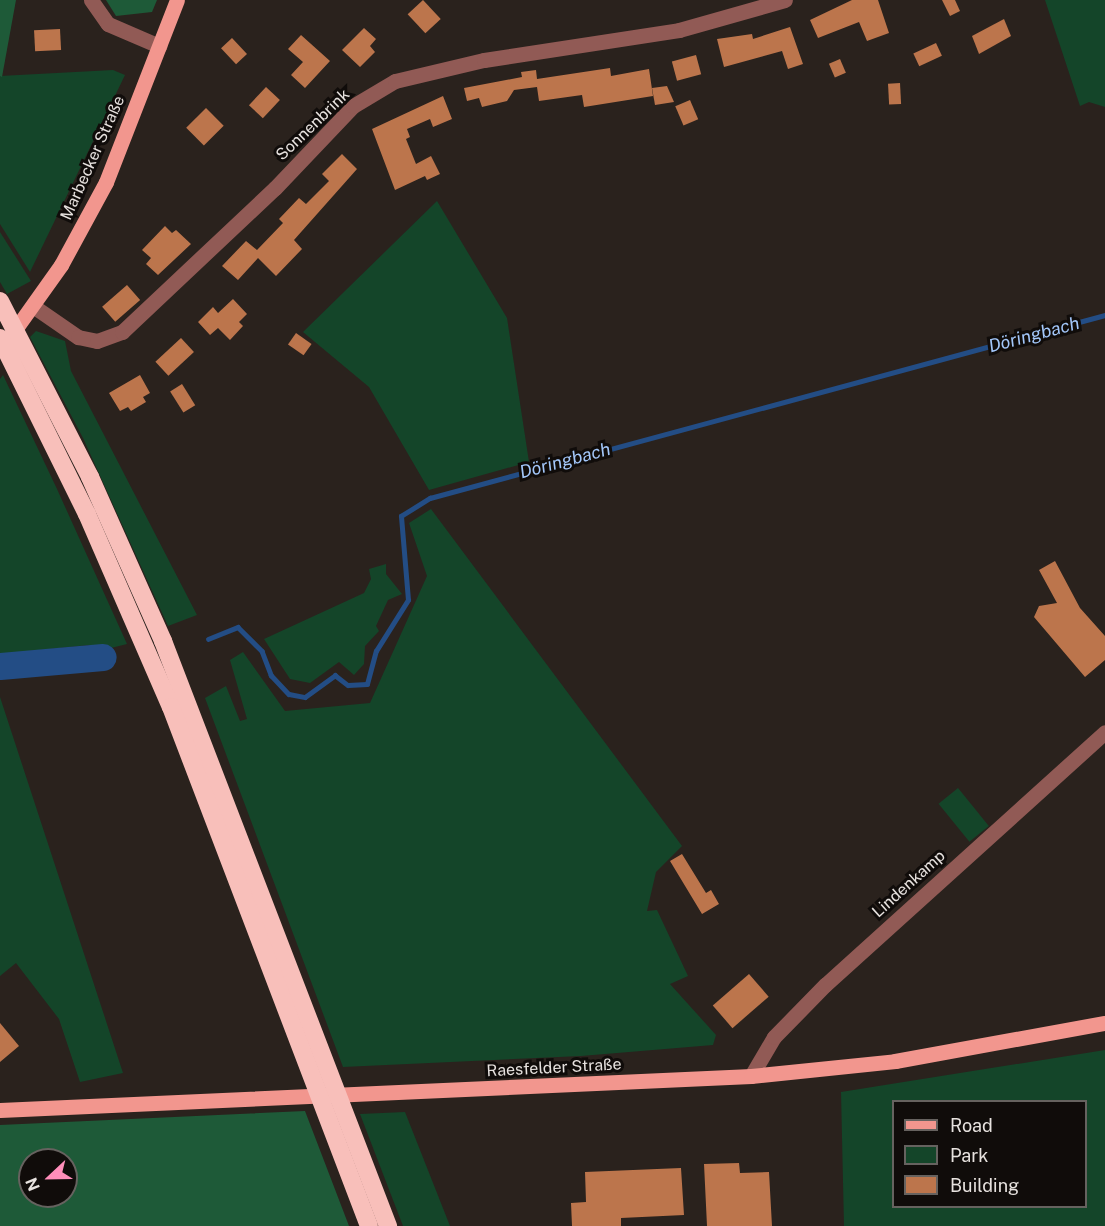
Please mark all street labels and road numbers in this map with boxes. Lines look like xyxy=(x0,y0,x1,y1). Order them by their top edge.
street label: Sonnenbrink xyxy=(272,85,354,165)
street label: Marbecker Straße xyxy=(57,93,129,223)
street label: Lindenkamp xyxy=(869,846,949,922)
street label: Raesfelder Straße xyxy=(486,1055,622,1081)

